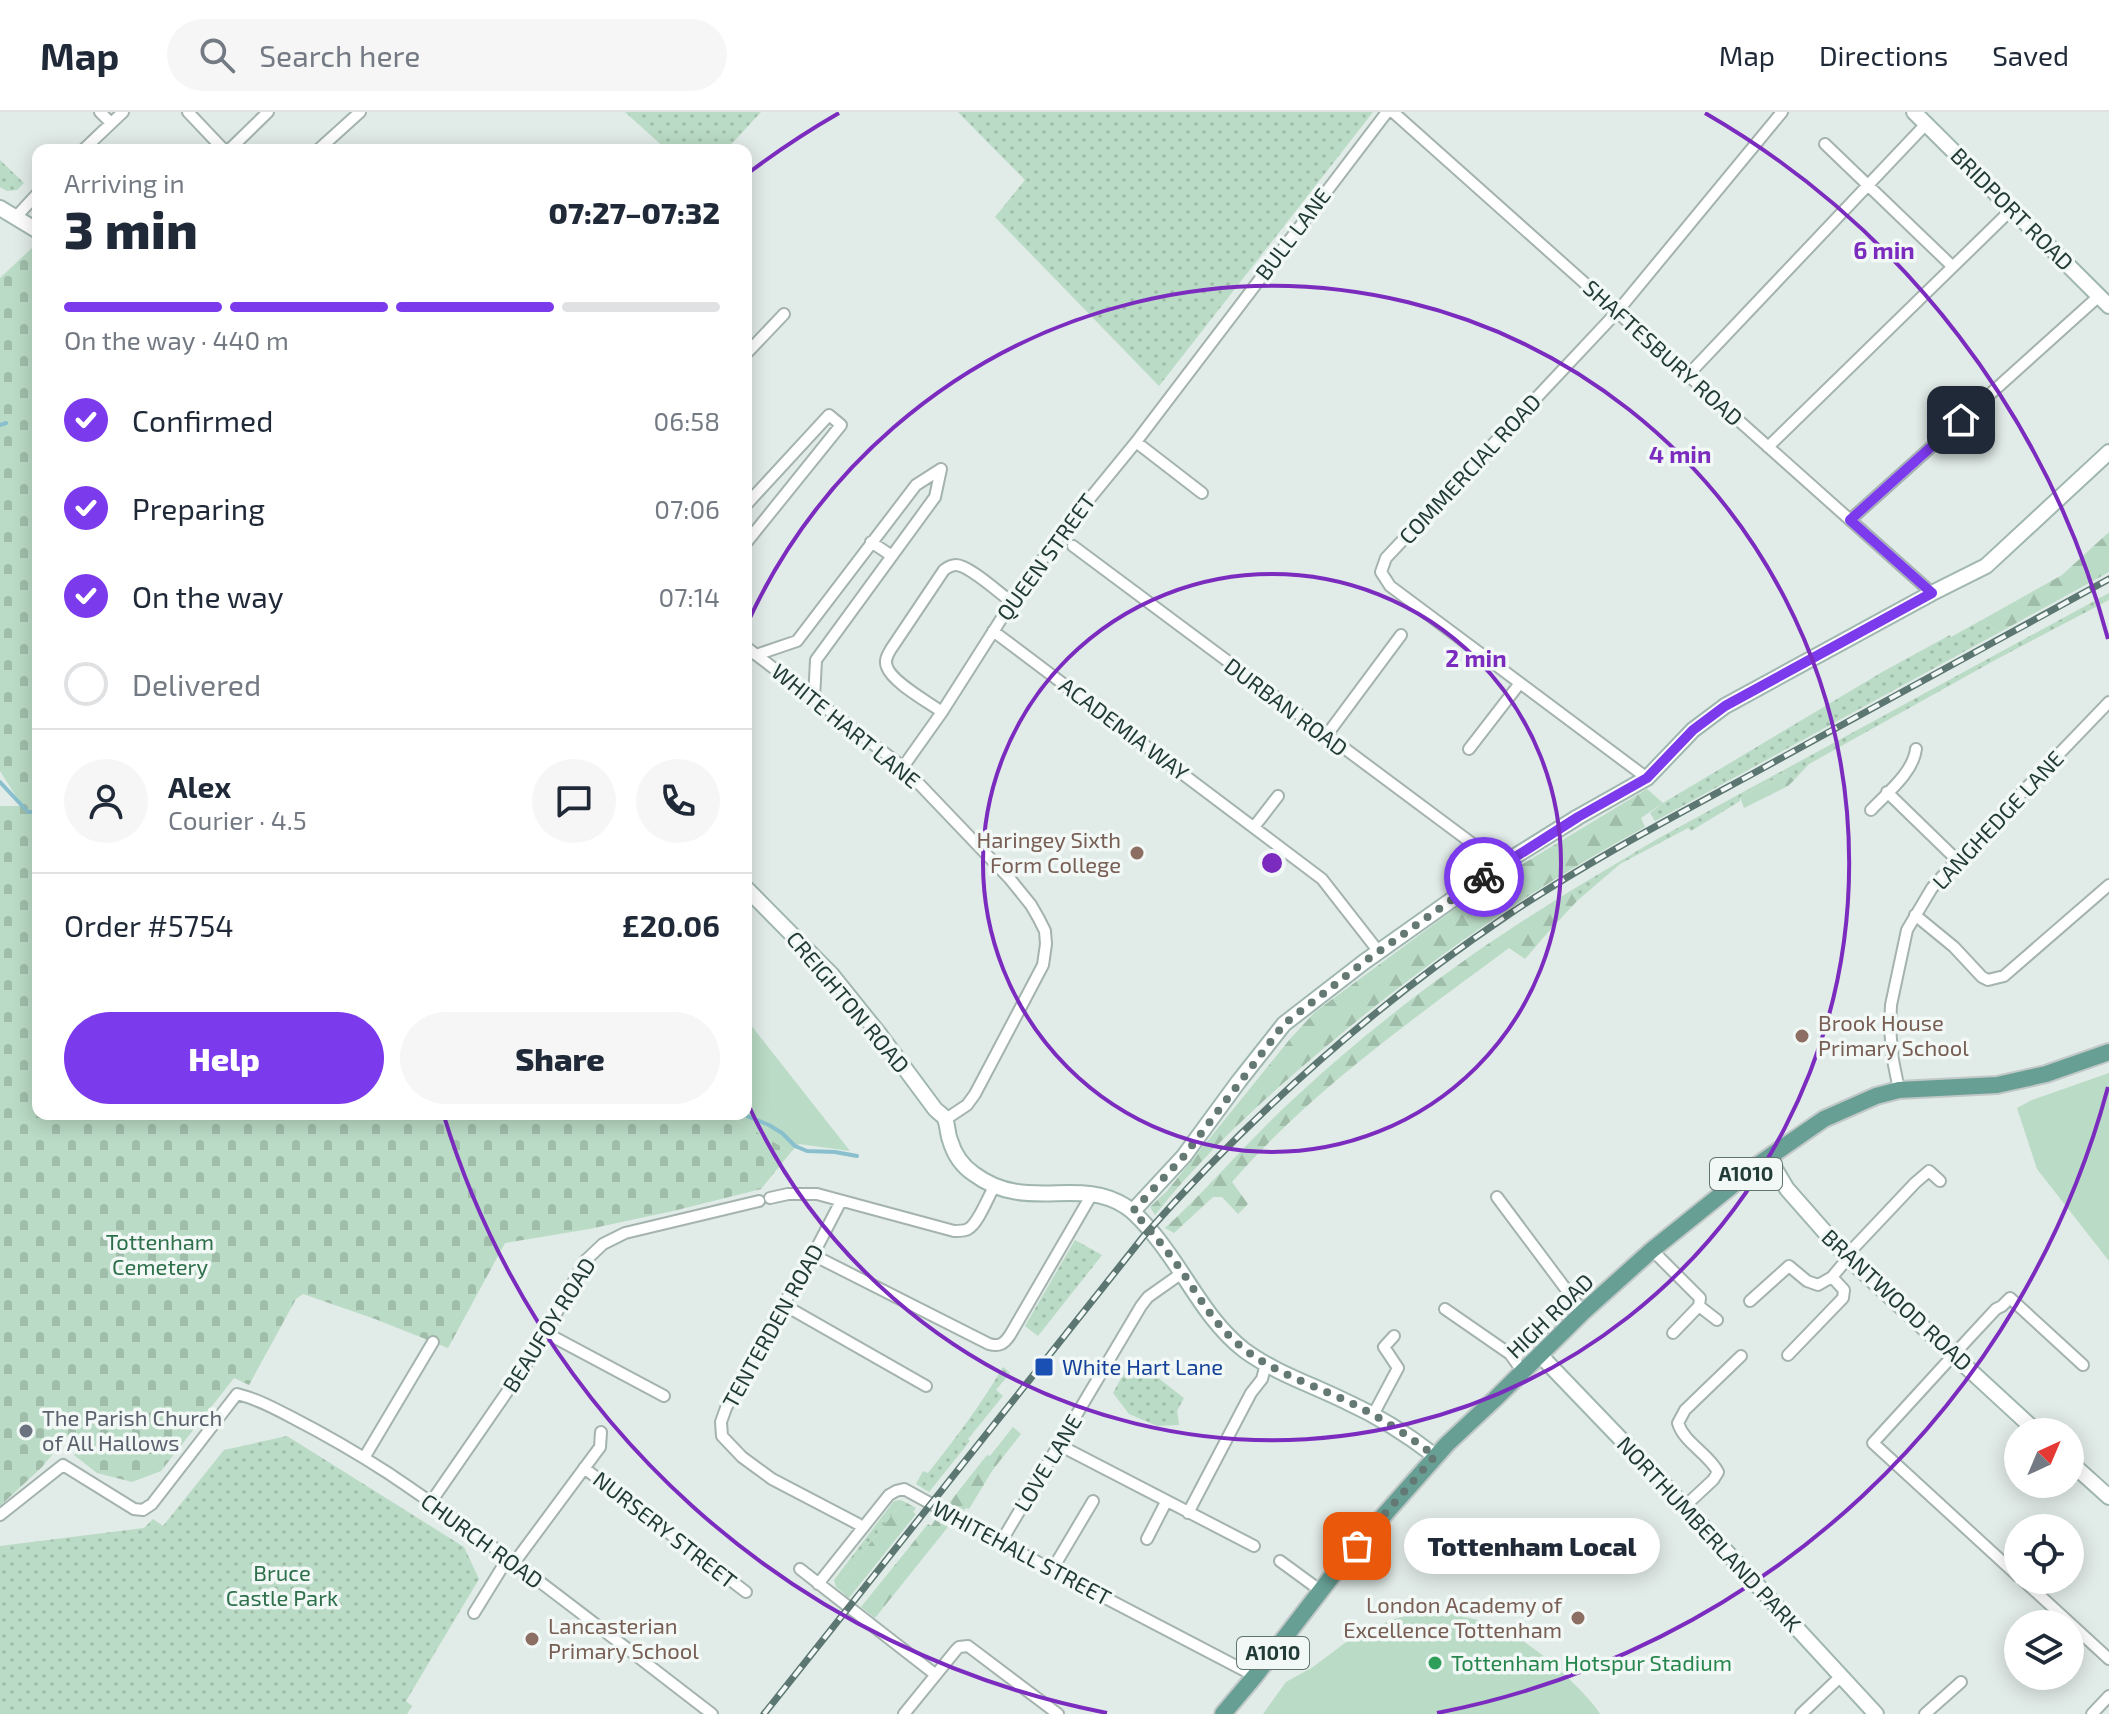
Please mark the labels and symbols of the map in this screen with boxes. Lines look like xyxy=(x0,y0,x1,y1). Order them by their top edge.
street label: BRIDPORT ROAD xyxy=(1946,142,2079,275)
street label: BULL LANE xyxy=(1249,182,1335,284)
text: 6 min xyxy=(1853,235,1915,264)
street label: SHAFTESBURY ROAD xyxy=(1579,274,1749,431)
pin xyxy=(1927,386,1995,454)
street label: COMMERCIAL ROAD xyxy=(1393,388,1546,549)
text: 4 min xyxy=(1649,439,1711,468)
street label: QUEEN STREET xyxy=(990,488,1101,626)
text: 2 min xyxy=(1445,643,1507,672)
street label: DURBAN ROAD xyxy=(1220,652,1353,761)
street label: WHITE HART LANE xyxy=(767,658,926,793)
street label: ACADEMIA WAY xyxy=(1055,671,1195,786)
street label: LANGHEDGE LANE xyxy=(1926,745,2068,894)
place label: Haringey Sixth Form College xyxy=(977,826,1121,877)
courier xyxy=(1444,837,1524,917)
marker: Haringey Sixth Form College xyxy=(1128,844,1146,862)
centre of rings xyxy=(1258,849,1286,877)
street label: CREIGHTON ROAD xyxy=(782,925,916,1077)
place label: Brook House Primary School xyxy=(1818,1009,1969,1060)
marker: Brook House Primary School xyxy=(1793,1027,1811,1045)
road number: A1010 xyxy=(1710,1158,1782,1190)
street label: BRANTWOOD ROAD xyxy=(1817,1223,1978,1375)
park label: Tottenham Cemetery xyxy=(106,1228,214,1279)
street label: TENTERDEN ROAD xyxy=(716,1239,828,1412)
street label: BEAUFOY ROAD xyxy=(496,1252,600,1396)
street label: HIGH ROAD xyxy=(1501,1268,1598,1363)
place label: White Hart Lane xyxy=(1062,1353,1223,1379)
marker: White Hart Lane xyxy=(1033,1356,1055,1378)
place label: The Parish Church of All Hallows xyxy=(42,1404,222,1455)
street label: LOVE LANE xyxy=(1008,1409,1086,1516)
north arrow xyxy=(2004,1418,2084,1498)
marker: The Parish Church of All Hallows xyxy=(17,1422,35,1440)
street label: NORTHUMBERLAND PARK xyxy=(1613,1430,1807,1636)
street label: NURSERY STREET xyxy=(589,1465,743,1593)
street label: CHURCH ROAD xyxy=(417,1487,549,1593)
street label: WHITEHALL STREET xyxy=(929,1494,1116,1610)
pin xyxy=(1323,1512,1391,1580)
callout: Tottenham Local xyxy=(1405,1518,1661,1574)
park label: Bruce Castle Park xyxy=(226,1559,338,1610)
place label: London Academy of Excellence Tottenham xyxy=(1343,1591,1563,1642)
marker: London Academy of Excellence Tottenham xyxy=(1569,1609,1587,1627)
place label: Lancasterian Primary School xyxy=(548,1612,699,1663)
marker: Lancasterian Primary School xyxy=(523,1630,541,1648)
road number: A1010 xyxy=(1237,1637,1309,1669)
place label: Tottenham Hotspur Stadium xyxy=(1451,1649,1732,1675)
marker: Tottenham Hotspur Stadium xyxy=(1426,1654,1444,1672)

